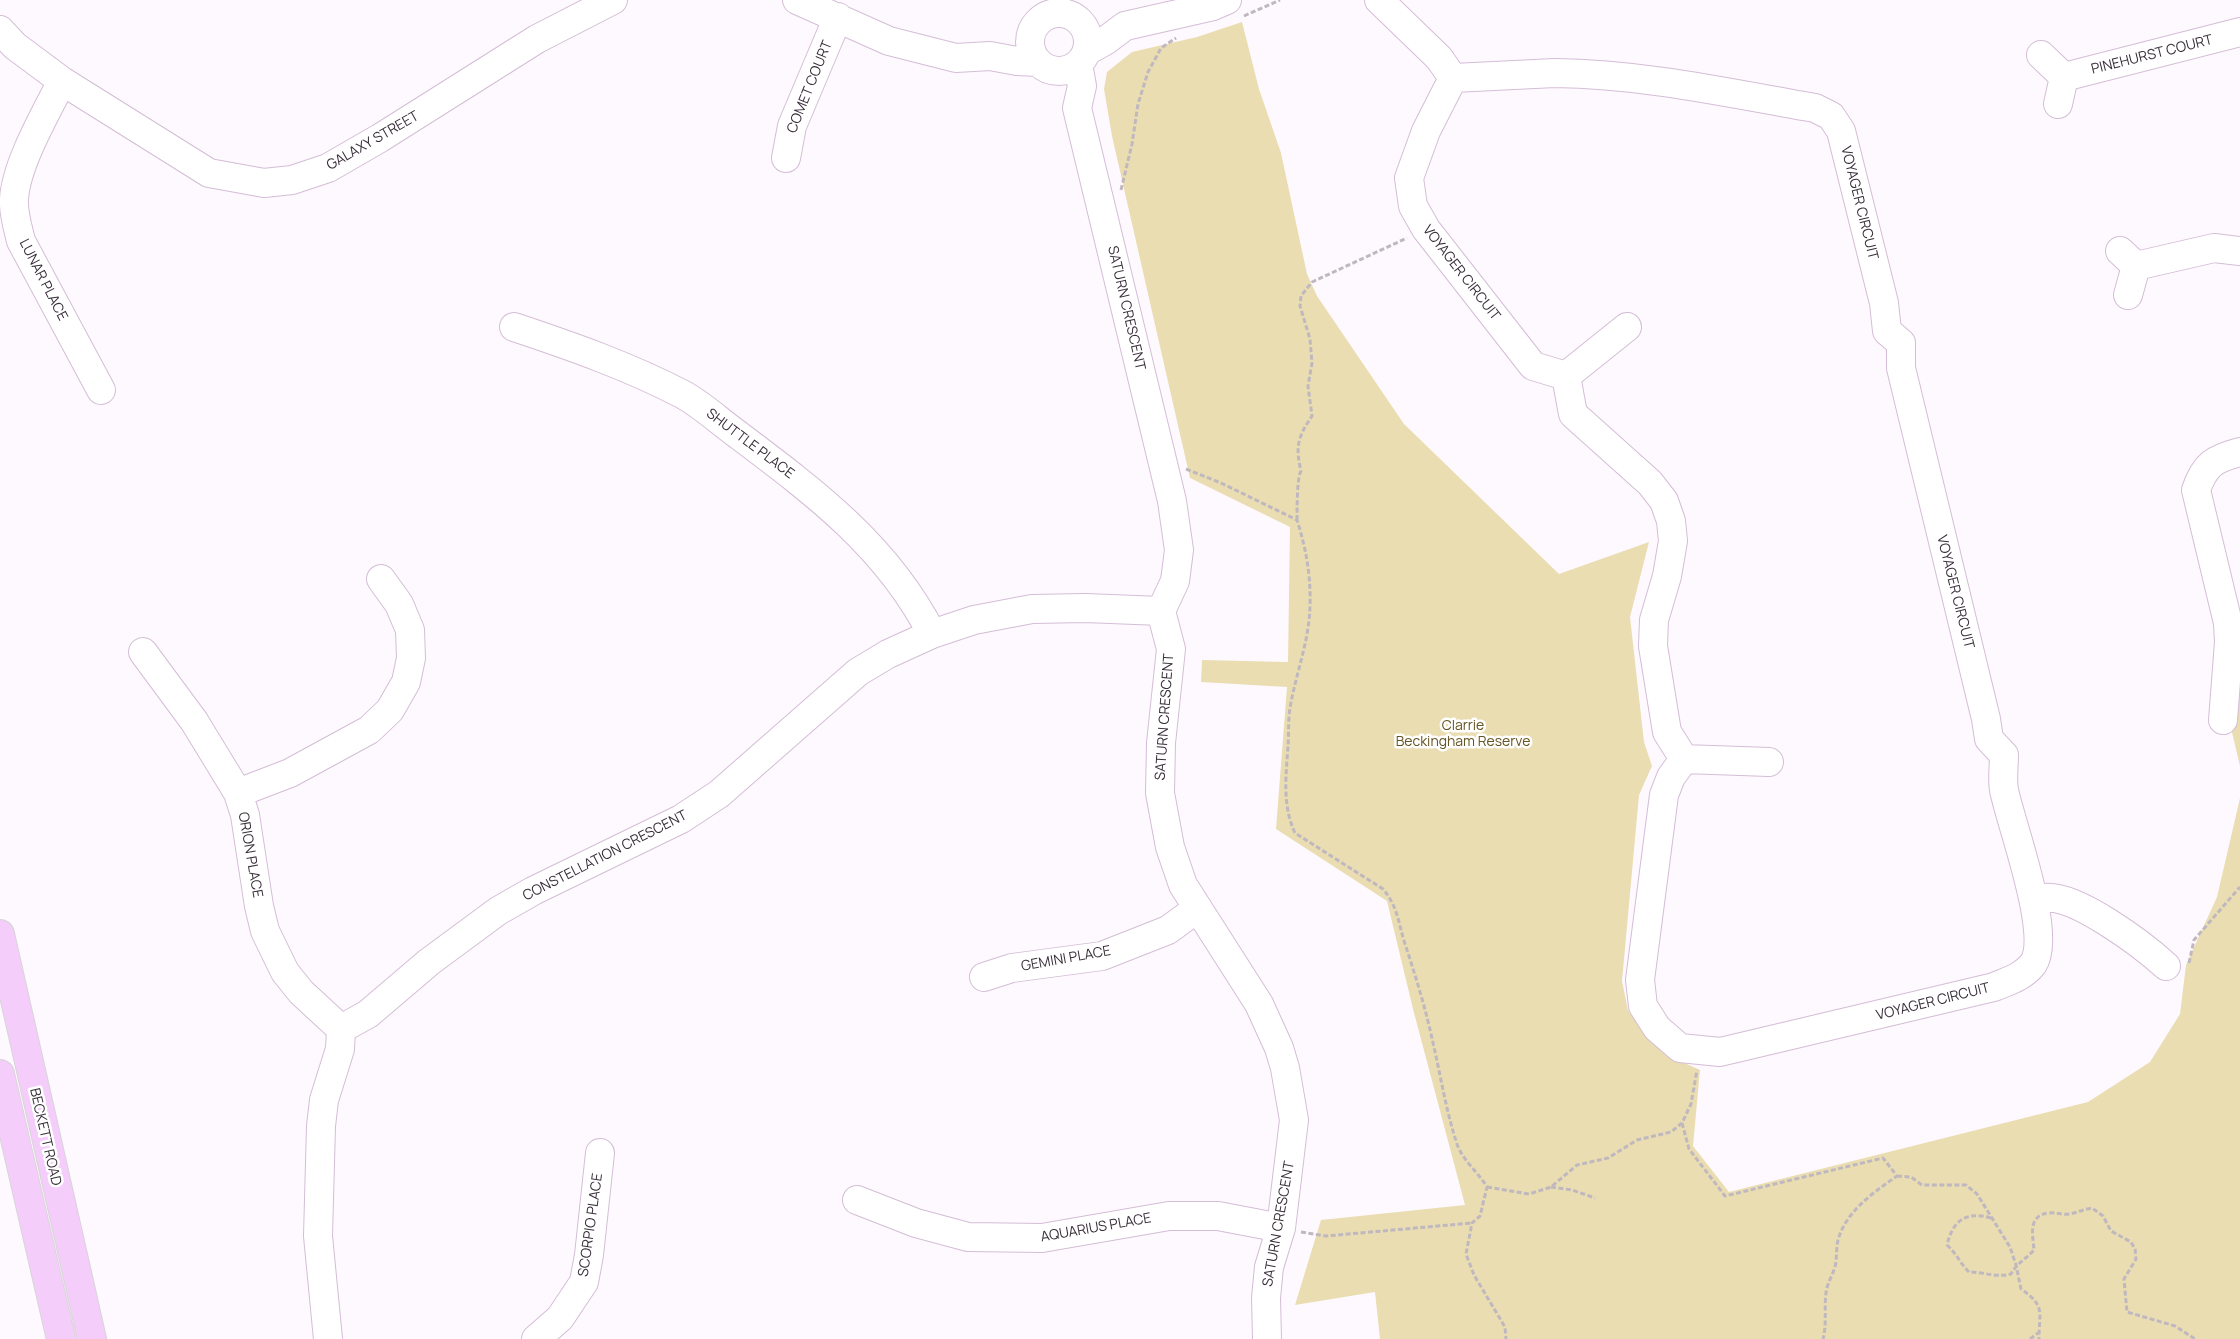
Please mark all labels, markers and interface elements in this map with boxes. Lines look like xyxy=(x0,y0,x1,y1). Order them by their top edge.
street label: PINEHURST COURT xyxy=(2090,32,2214,78)
street label: COMET COURT xyxy=(784,38,836,136)
street label: GALAXY STREET xyxy=(324,108,422,174)
street label: VOYAGER CIRCUIT xyxy=(1837,145,1881,261)
street label: VOYAGER CIRCUIT xyxy=(1419,222,1503,324)
street label: LUNAR PLACE xyxy=(15,236,71,324)
street label: SATURN CRESCENT xyxy=(1104,244,1148,372)
street label: SHUTTLE PLACE xyxy=(703,405,797,483)
street label: VOYAGER CIRCUIT xyxy=(1933,534,1977,650)
street label: SATURN CRESCENT xyxy=(1152,653,1178,781)
park label: Clarrie Beckingham Reserve xyxy=(1396,718,1530,750)
street label: CONSTELLATION CRESCENT xyxy=(520,807,690,905)
street label: ORION PLACE xyxy=(234,811,266,899)
street label: GEMINI PLACE xyxy=(1020,943,1112,975)
street label: VOYAGER CIRCUIT xyxy=(1875,980,1991,1024)
street label: BECKETT ROAD xyxy=(26,1086,64,1188)
street label: SATURN CRESCENT xyxy=(1260,1160,1298,1288)
street label: SCORPIO PLACE xyxy=(575,1172,607,1278)
street label: AQUARIUS PLACE xyxy=(1039,1210,1153,1246)

